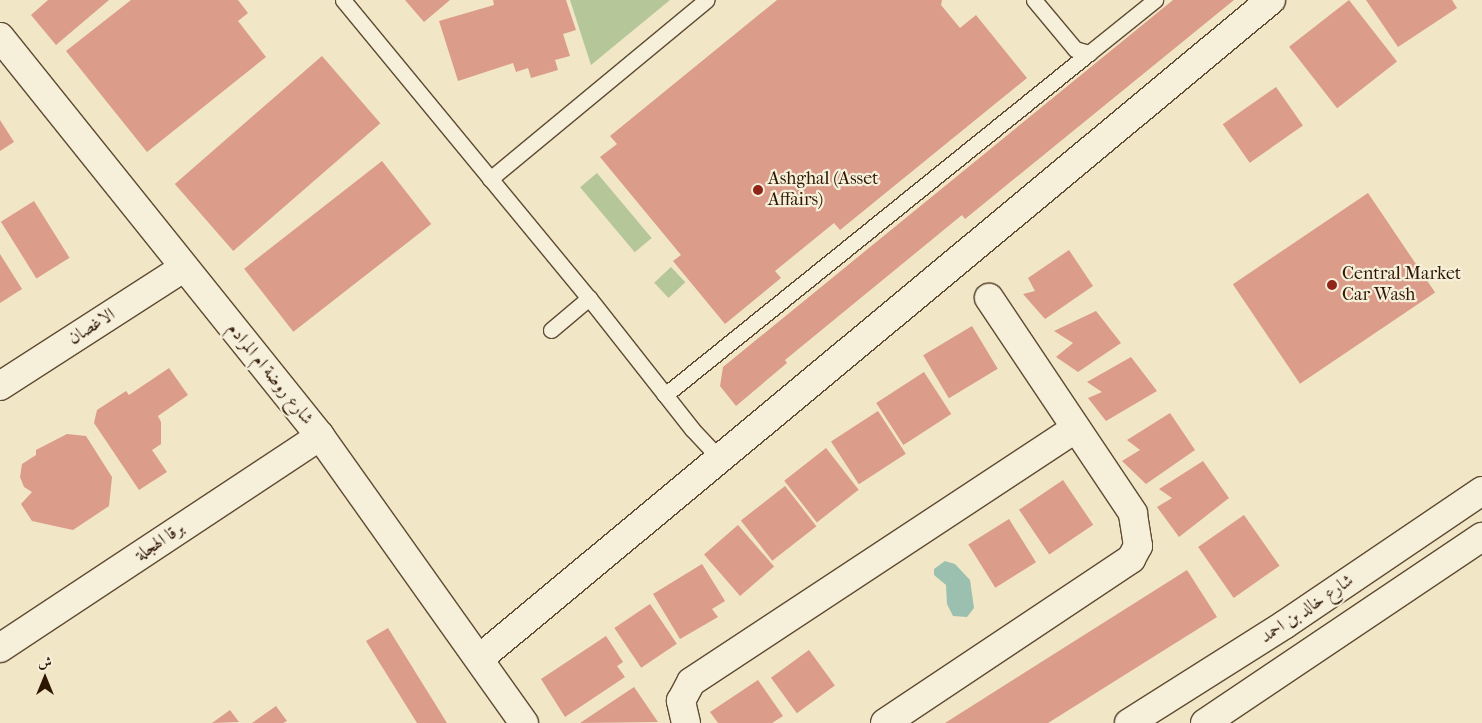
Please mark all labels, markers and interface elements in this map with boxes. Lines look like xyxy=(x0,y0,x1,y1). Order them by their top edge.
place label: Ashghal (Asset Affairs) xyxy=(768,169,879,212)
marker: Ashghal (Asset Affairs) xyxy=(752,184,764,196)
place label: Central Market Car Wash xyxy=(1342,264,1461,306)
marker: Central Market Car Wash xyxy=(1326,279,1338,291)
street label: الاغصان xyxy=(65,304,119,350)
street label: شارع روضة ام المرادم xyxy=(222,319,318,429)
street label: برقا الهجلة xyxy=(131,518,189,566)
street label: شارع خالد بن احمد xyxy=(1256,570,1358,648)
north arrow xyxy=(20,653,70,703)
text: ش xyxy=(38,654,52,671)

